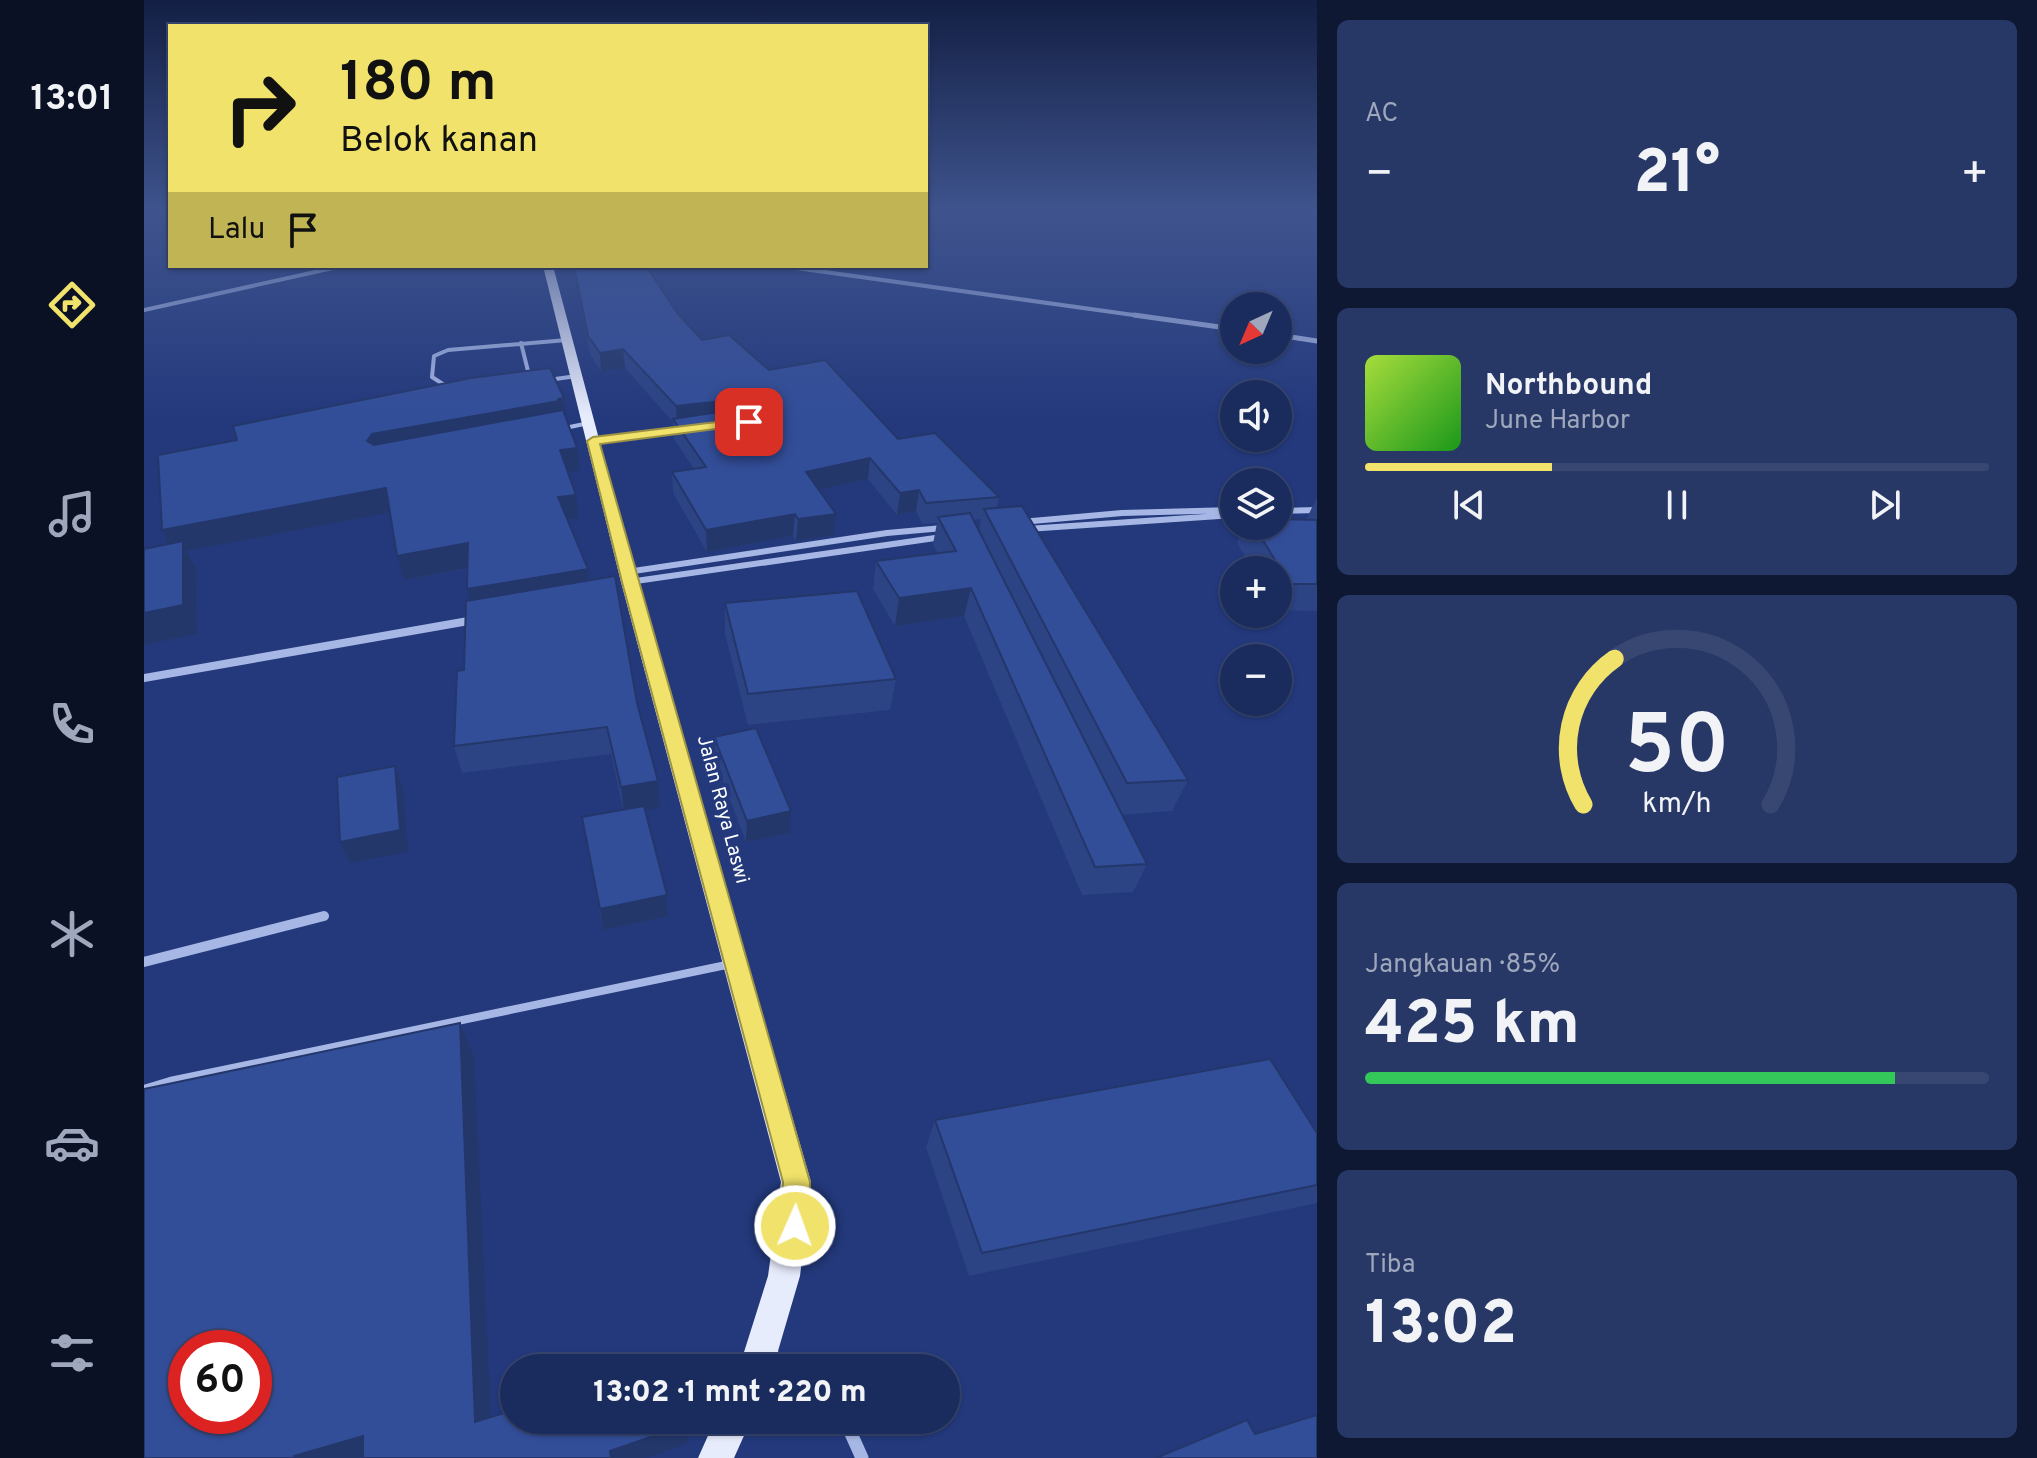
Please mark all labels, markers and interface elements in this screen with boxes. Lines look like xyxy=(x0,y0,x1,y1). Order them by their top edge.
text: 180 m xyxy=(340,50,497,120)
icon: right xyxy=(208,56,312,160)
text: 13:01 xyxy=(31,77,113,123)
text: AC xyxy=(1365,98,1398,131)
text: Belok kanan xyxy=(340,119,538,165)
text: 21° xyxy=(1634,138,1720,214)
text: − xyxy=(1365,148,1393,204)
text: + xyxy=(1961,148,1989,204)
icon: arrive xyxy=(281,208,325,252)
text: Lalu xyxy=(208,212,265,249)
icon: directions xyxy=(44,277,100,333)
north arrow xyxy=(1220,292,1292,364)
map controls xyxy=(1220,292,1292,716)
text: Northbound xyxy=(1485,368,1652,405)
button: sound xyxy=(1220,380,1292,452)
pin xyxy=(715,388,783,456)
icon: arrive xyxy=(727,400,771,444)
text: June Harbor xyxy=(1485,405,1630,438)
button: layers xyxy=(1220,468,1292,540)
icon: previous xyxy=(1447,483,1491,527)
icon: pause xyxy=(1655,483,1699,527)
icon: next xyxy=(1863,483,1907,527)
icon: music xyxy=(44,486,100,542)
button: + xyxy=(1220,556,1292,628)
button: − xyxy=(1220,644,1292,716)
icon: phone xyxy=(44,696,100,752)
text: 50 xyxy=(1624,698,1730,803)
street label: Jalan Raya Laswi xyxy=(690,732,754,887)
text: km/h xyxy=(1642,787,1712,823)
icon: climate xyxy=(44,906,100,962)
text: Jangkauan · 85% xyxy=(1365,949,1560,982)
text: 425 km xyxy=(1365,989,1580,1065)
icon: car xyxy=(44,1115,100,1171)
position arrow xyxy=(753,1184,837,1268)
text: Tiba xyxy=(1365,1249,1415,1282)
text: 13:02 xyxy=(1365,1289,1517,1365)
icon: filters xyxy=(44,1325,100,1381)
speed limit sign: 60 xyxy=(168,1330,272,1434)
text: 13:02 · 1 mnt · 220 m xyxy=(593,1375,867,1412)

